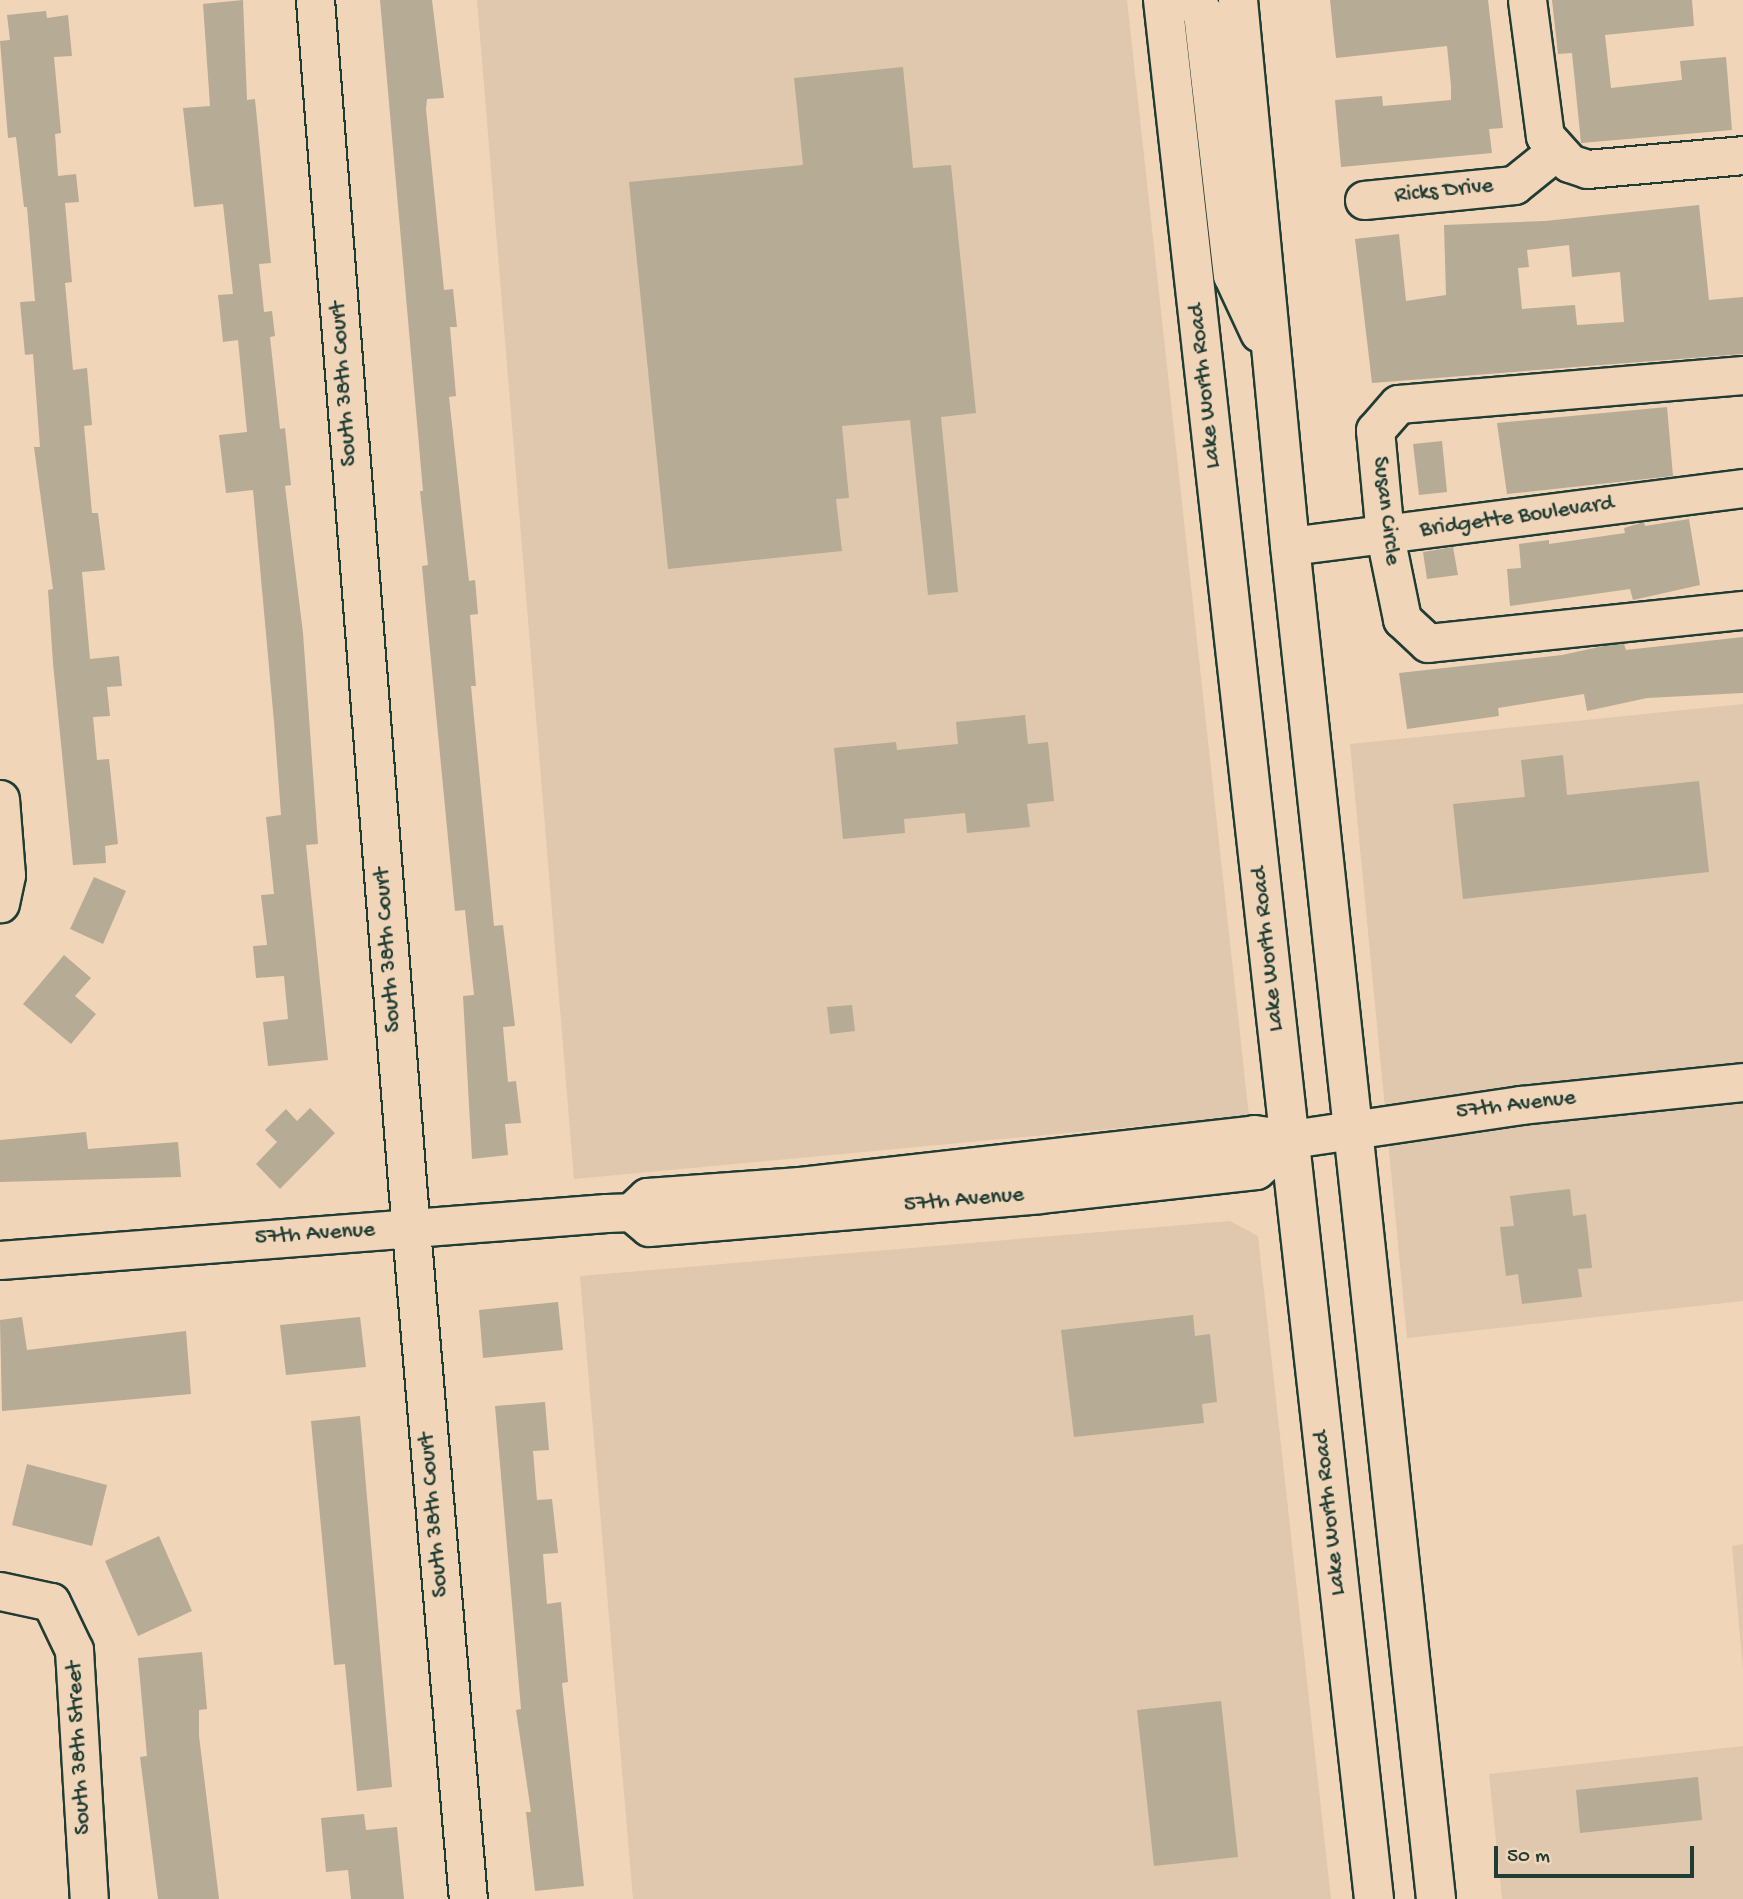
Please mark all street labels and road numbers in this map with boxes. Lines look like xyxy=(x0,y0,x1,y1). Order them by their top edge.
street label: Ricks Drive xyxy=(1393,173,1495,211)
street label: South 38th Court xyxy=(325,301,365,467)
street label: Lake Worth Road xyxy=(1184,302,1228,470)
street label: Susan Circle xyxy=(1365,455,1405,567)
street label: Bridgette Boulevard xyxy=(1418,491,1616,545)
street label: Lake Worth Road xyxy=(1247,865,1291,1033)
street label: South 38th Court xyxy=(369,867,409,1033)
street label: 57th Avenue xyxy=(1455,1085,1577,1127)
street label: 57th Avenue xyxy=(903,1182,1025,1220)
street label: 57th Avenue xyxy=(254,1217,376,1253)
street label: Lake Worth Road xyxy=(1309,1429,1353,1597)
street label: South 38th Court xyxy=(414,1432,456,1598)
street label: South 38th Street xyxy=(62,1661,98,1835)

